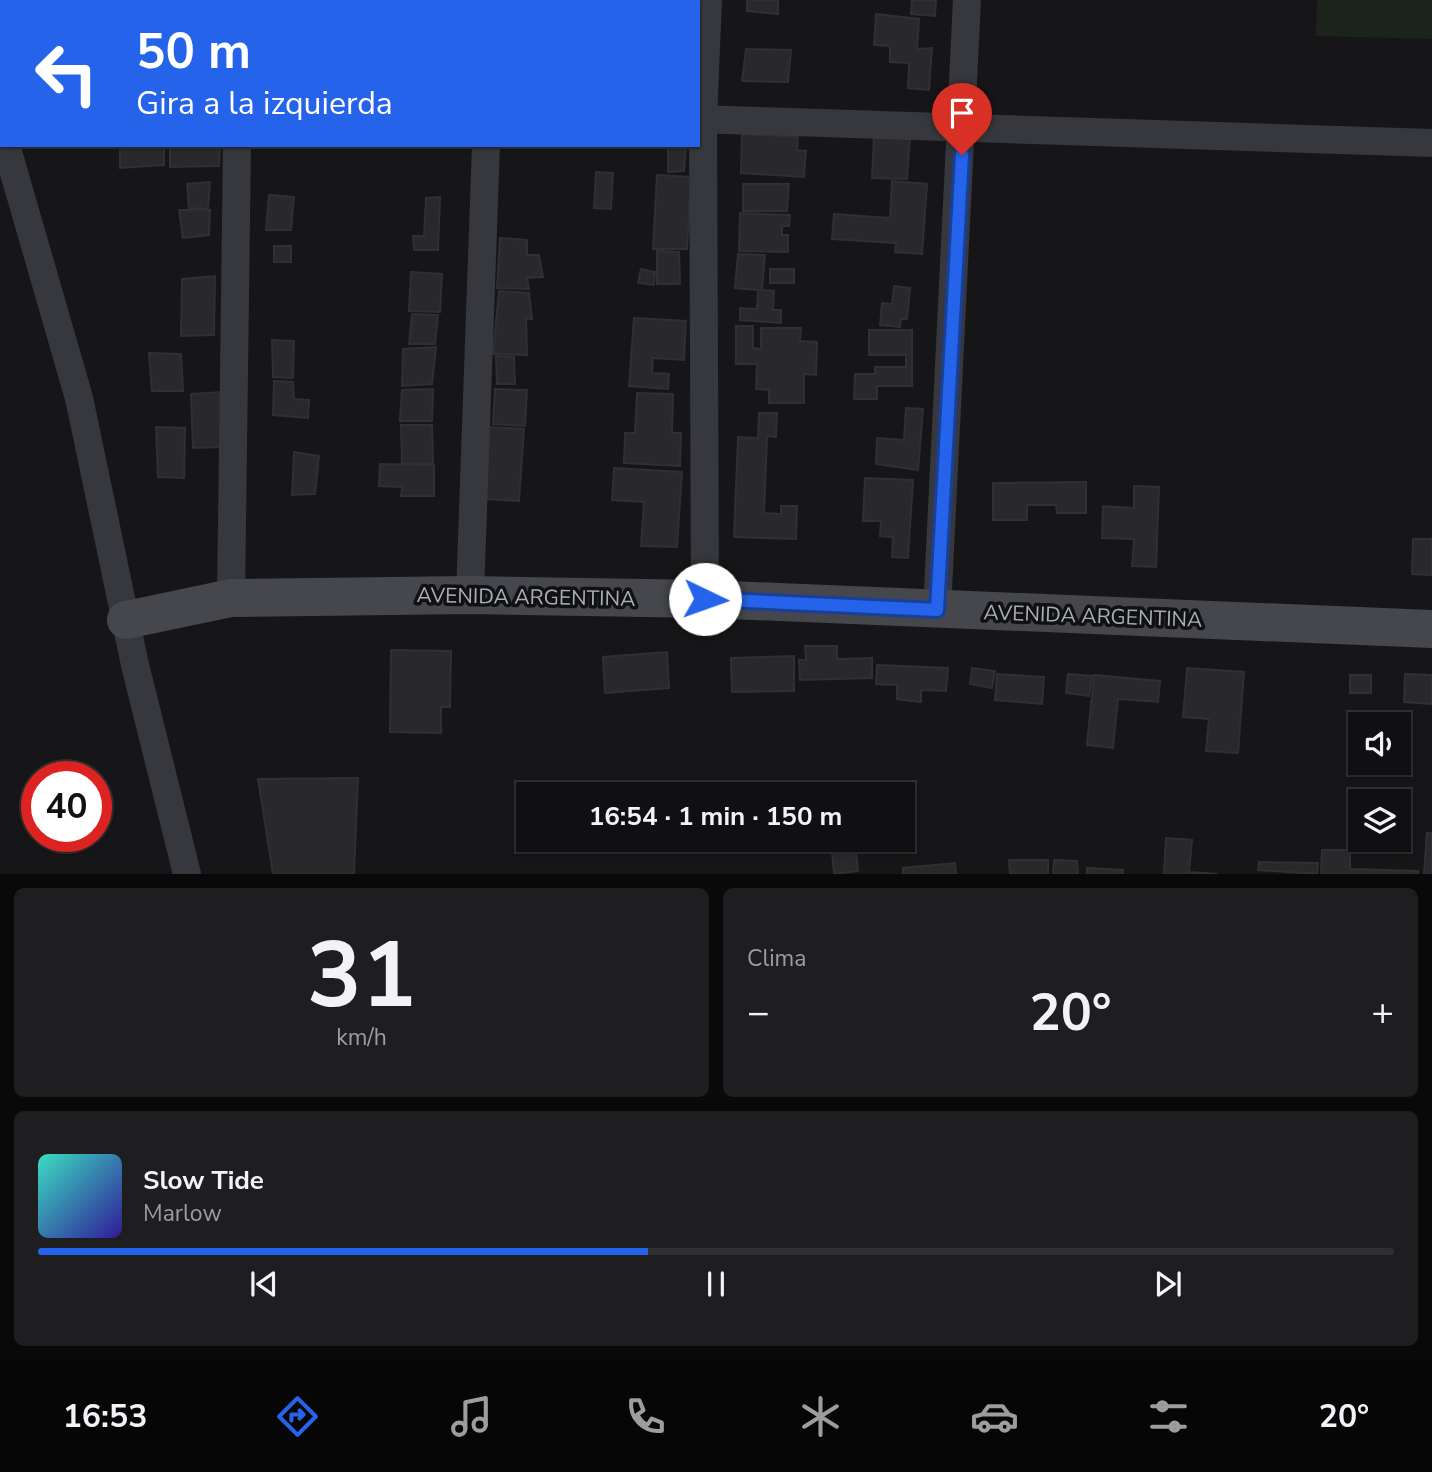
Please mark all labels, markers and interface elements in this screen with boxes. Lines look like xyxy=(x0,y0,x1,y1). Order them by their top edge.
text: 50 m xyxy=(136,18,251,85)
icon: left xyxy=(21,28,112,119)
text: Gira a la izquierda xyxy=(136,82,393,125)
pin xyxy=(932,83,992,155)
icon: arrive xyxy=(943,94,981,132)
position arrow xyxy=(668,562,742,636)
street label: AVENIDA ARGENTINA xyxy=(416,581,636,613)
street label: AVENIDA ARGENTINA xyxy=(983,598,1203,634)
map controls xyxy=(1348,712,1411,852)
button: sound xyxy=(1348,712,1411,775)
speed limit sign: 40 xyxy=(21,761,112,852)
button: layers xyxy=(1348,789,1411,852)
text: 16:54 · 1 min · 150 m xyxy=(589,799,842,834)
text: 31 xyxy=(307,914,416,1038)
text: Clima xyxy=(747,943,807,974)
text: 20° xyxy=(1029,977,1112,1048)
text: − xyxy=(747,987,770,1038)
text: + xyxy=(1371,987,1394,1038)
text: km/h xyxy=(336,1022,387,1053)
text: Slow Tide xyxy=(143,1163,264,1198)
text: Marlow xyxy=(143,1198,222,1229)
icon: previous xyxy=(245,1265,283,1303)
icon: pause xyxy=(697,1265,735,1303)
icon: next xyxy=(1149,1265,1187,1303)
icon: directions xyxy=(273,1392,322,1441)
icon: music xyxy=(447,1392,496,1441)
icon: phone xyxy=(621,1392,670,1441)
icon: climate xyxy=(796,1392,845,1441)
icon: car xyxy=(970,1392,1019,1441)
icon: filters xyxy=(1144,1392,1193,1441)
text: 16:53 xyxy=(63,1395,147,1438)
text: 20° xyxy=(1319,1395,1369,1438)

